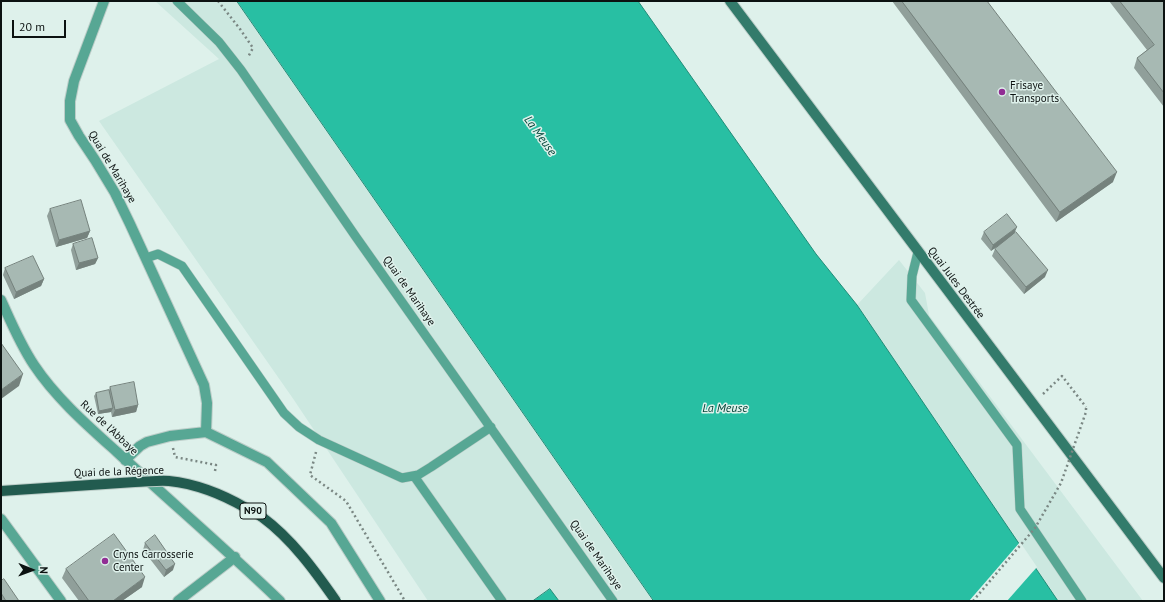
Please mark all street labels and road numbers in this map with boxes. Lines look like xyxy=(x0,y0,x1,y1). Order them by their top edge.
street label: Quai de Marihaye xyxy=(85,128,139,206)
street label: Quai Jules Destrée xyxy=(925,245,987,321)
street label: Quai de Marihaye xyxy=(380,254,438,328)
street label: Rue de l'Abbaye xyxy=(77,398,141,458)
street label: Quai de la Régence xyxy=(74,464,164,480)
road number: N90 xyxy=(240,503,266,519)
street label: Quai de Marihaye xyxy=(567,518,625,592)

